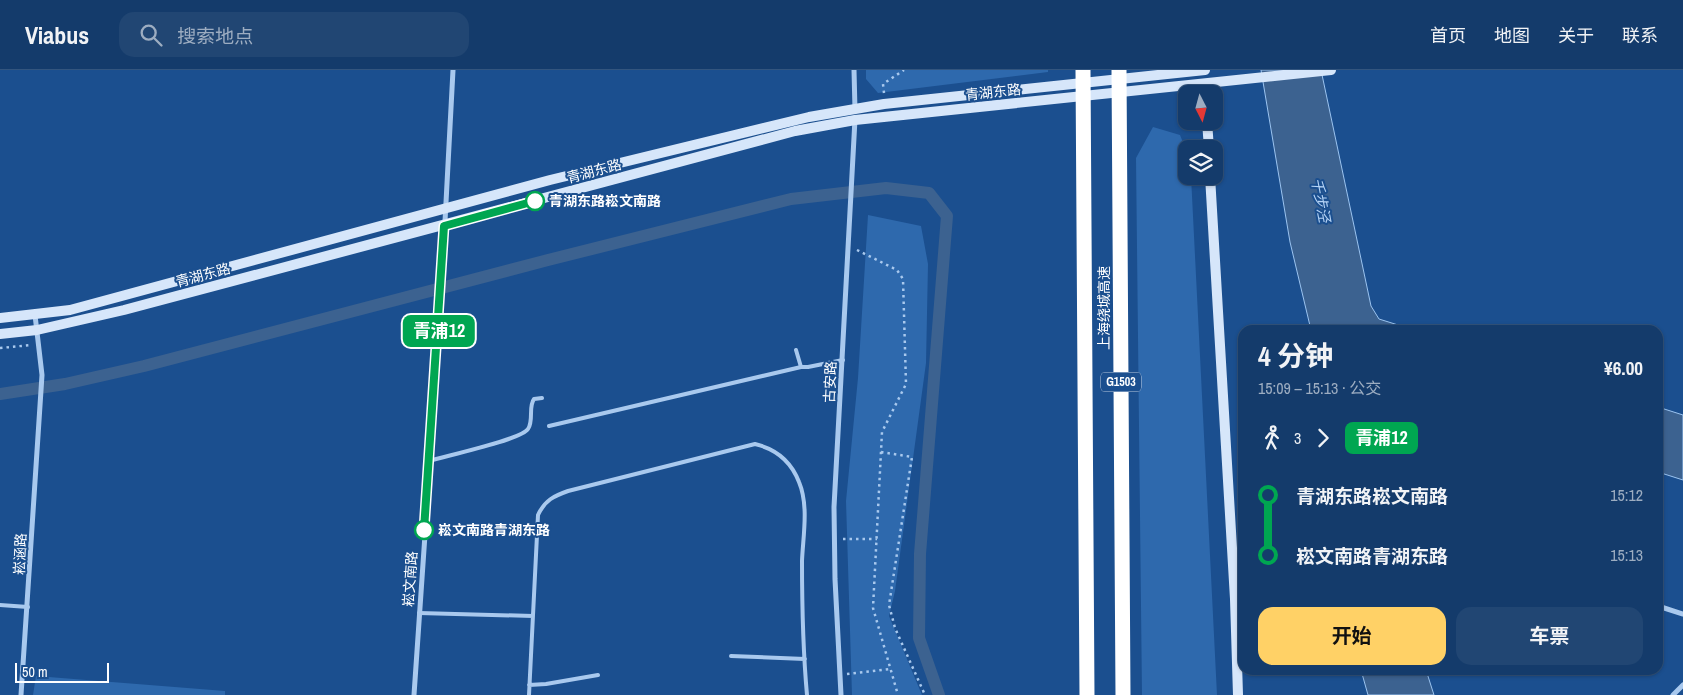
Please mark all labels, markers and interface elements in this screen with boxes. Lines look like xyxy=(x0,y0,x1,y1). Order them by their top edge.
search box xyxy=(119,12,469,57)
text: Viabus xyxy=(25,19,89,51)
icon: search xyxy=(137,21,165,49)
text: 搜索地点 xyxy=(177,23,253,49)
text: 首页 xyxy=(1430,23,1466,48)
text: 地图 xyxy=(1494,23,1530,48)
text: 关于 xyxy=(1558,23,1594,48)
text: 联系 xyxy=(1622,23,1658,48)
street label: 青湖东路 xyxy=(964,80,1022,104)
north arrow xyxy=(1178,85,1222,130)
map controls xyxy=(1178,85,1223,185)
button: layers xyxy=(1178,140,1223,185)
street label: 青湖东路 xyxy=(565,155,623,187)
water label: 千步泾 xyxy=(1306,176,1336,226)
marker: 青湖东路崧文南路 xyxy=(525,191,545,211)
place label: 青湖东路崧文南路 xyxy=(549,192,661,210)
street label: 青湖东路 xyxy=(174,259,232,291)
street label: 上海绕城高速 xyxy=(1095,266,1113,350)
line badge: 青浦12 xyxy=(404,315,474,347)
text: 青浦12 xyxy=(413,318,465,343)
text: 4 分钟 xyxy=(1258,337,1333,375)
text: ¥6.00 xyxy=(1604,355,1643,381)
street label: 古安路 xyxy=(820,361,840,403)
road number: G1503 xyxy=(1101,372,1141,392)
text: 15:09 – 15:13 · 公交 xyxy=(1258,377,1381,399)
icon: walk xyxy=(1258,424,1286,452)
icon: forward xyxy=(1309,424,1337,452)
text: 青浦12 xyxy=(1355,425,1408,450)
text: 3 xyxy=(1294,427,1301,449)
text: 青湖东路崧文南路 xyxy=(1296,483,1448,509)
text: 15:12 xyxy=(1610,484,1643,506)
marker: 崧文南路青湖东路 xyxy=(414,520,434,540)
place label: 崧文南路青湖东路 xyxy=(438,521,550,539)
street label: 崧涵路 xyxy=(10,533,30,575)
text: 崧文南路青湖东路 xyxy=(1296,543,1448,569)
text: 15:13 xyxy=(1610,544,1643,566)
street label: 崧文南路 xyxy=(399,550,421,608)
button: 开始 xyxy=(1258,607,1446,665)
button: 车票 xyxy=(1456,607,1643,665)
scale bar xyxy=(15,660,109,683)
text: 50 m xyxy=(22,663,48,681)

